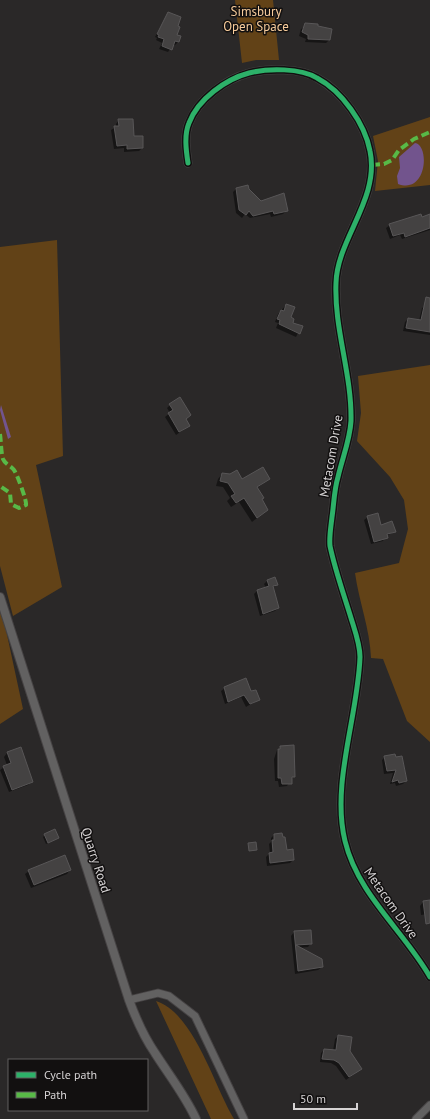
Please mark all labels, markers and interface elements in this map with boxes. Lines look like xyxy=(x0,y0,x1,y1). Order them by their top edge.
park label: Simsbury Open Space xyxy=(223,3,289,35)
street label: Metacom Drive xyxy=(315,413,347,499)
street label: Quarry Road xyxy=(77,825,115,895)
street label: Metacom Drive xyxy=(360,864,422,942)
legend xyxy=(8,1059,148,1111)
text: Cycle path xyxy=(44,1067,97,1082)
scale bar xyxy=(294,1085,357,1111)
text: Path xyxy=(44,1087,67,1102)
text: 50 m xyxy=(300,1091,326,1106)

